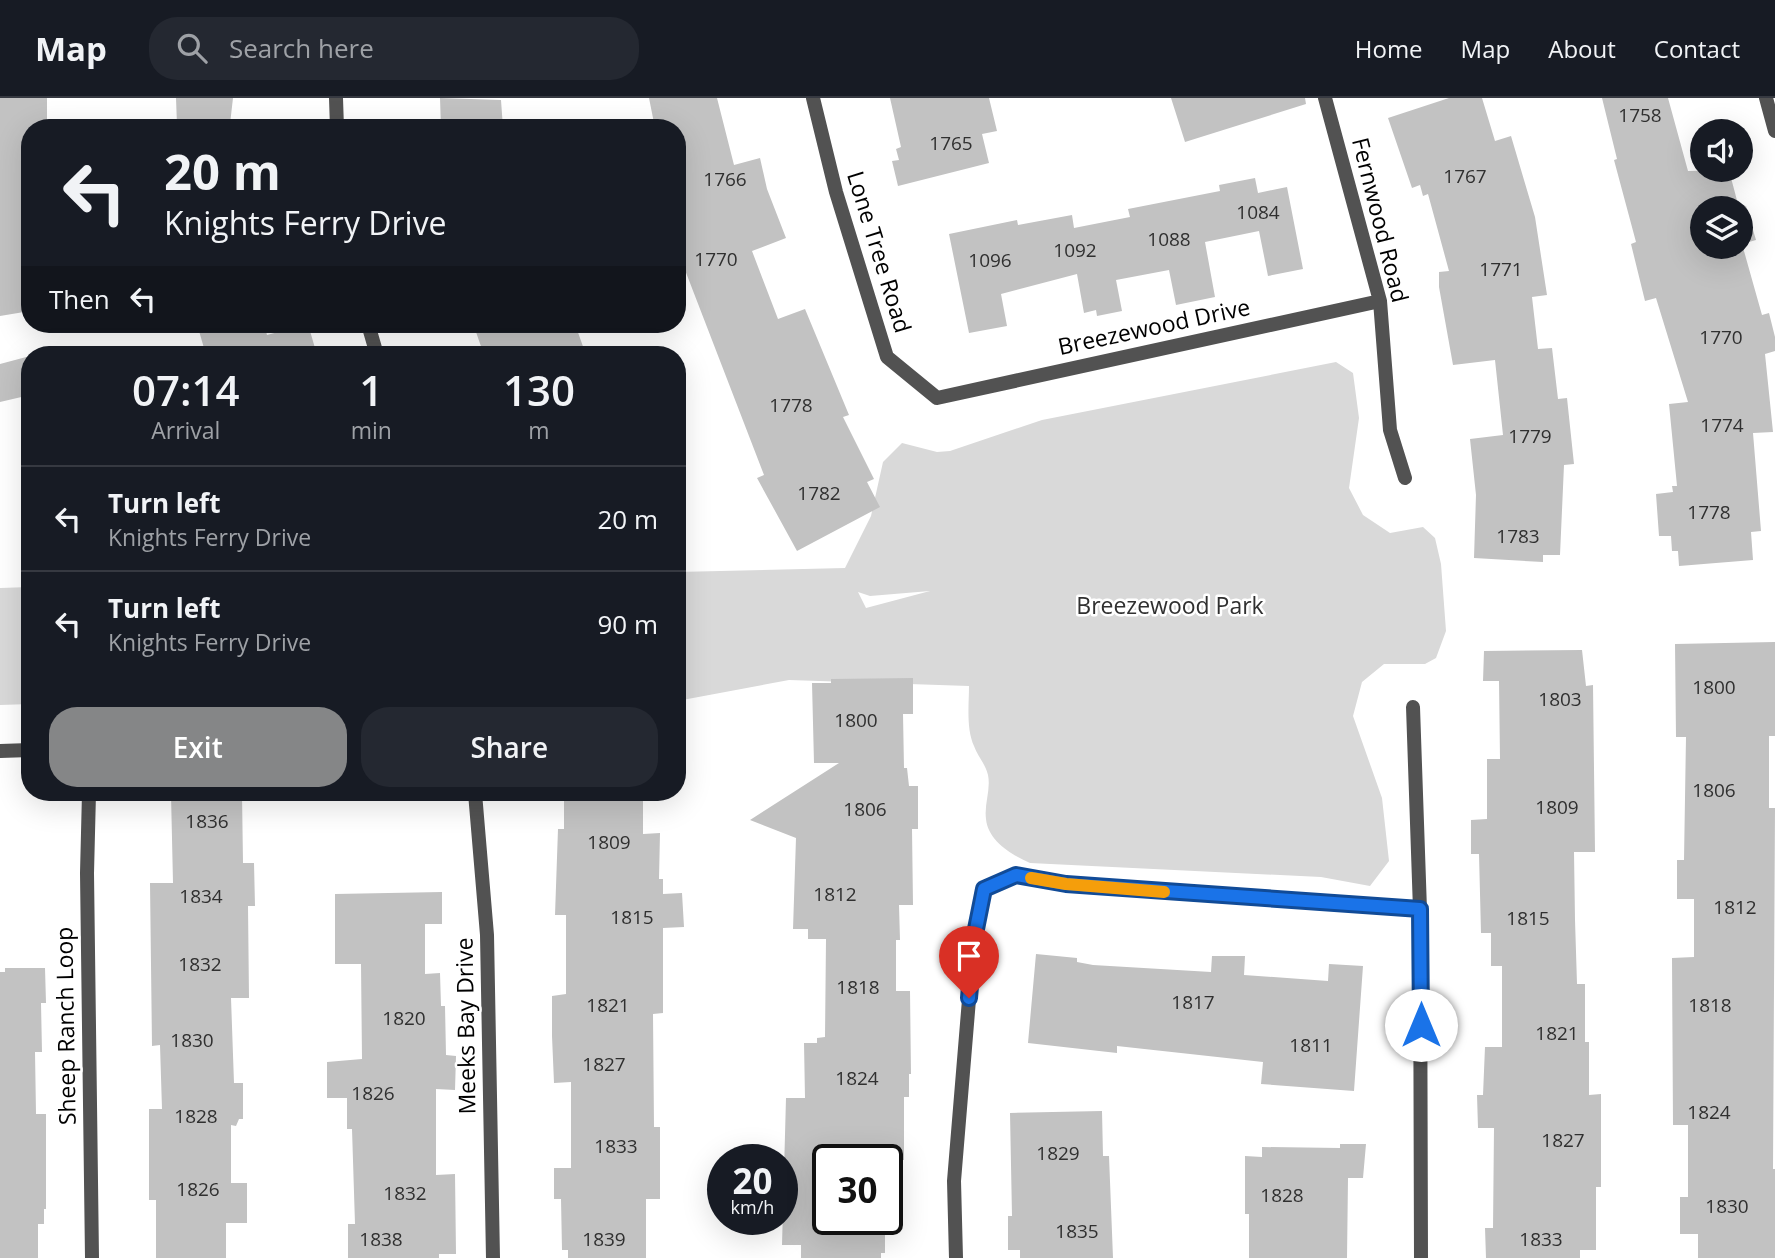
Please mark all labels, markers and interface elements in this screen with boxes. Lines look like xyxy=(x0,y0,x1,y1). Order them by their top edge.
search box xyxy=(149,17,639,80)
text: Map xyxy=(35,26,107,71)
icon: search xyxy=(173,29,211,67)
text: Search here xyxy=(229,30,374,66)
text: Home xyxy=(1355,32,1423,65)
text: Map xyxy=(1461,32,1510,65)
text: About xyxy=(1548,32,1616,65)
text: Contact xyxy=(1654,32,1740,65)
house number: 1758 xyxy=(1618,102,1662,128)
map controls xyxy=(1690,119,1753,259)
button: sound xyxy=(1690,119,1753,182)
house number: 1765 xyxy=(929,130,973,156)
street label: Fernwood Road xyxy=(1345,134,1417,305)
text: 20 m xyxy=(164,138,281,204)
icon: left xyxy=(49,147,140,238)
house number: 1767 xyxy=(1443,163,1487,189)
house number: 1766 xyxy=(703,166,747,192)
street label: Lone Tree Road xyxy=(840,167,920,337)
button: layers xyxy=(1690,196,1753,259)
house number: 1084 xyxy=(1236,199,1280,225)
text: Knights Ferry Drive xyxy=(164,201,447,244)
house number: 1088 xyxy=(1147,226,1191,252)
house number: 1092 xyxy=(1053,237,1097,263)
house number: 1770 xyxy=(694,246,738,272)
house number: 1096 xyxy=(968,247,1012,273)
house number: 1771 xyxy=(1479,256,1523,282)
icon: left xyxy=(124,280,162,318)
text: Then xyxy=(49,281,110,317)
street label: Breezewood Drive xyxy=(1055,290,1253,362)
house number: 1770 xyxy=(1699,324,1743,350)
text: 07:14 xyxy=(132,361,240,418)
text: 1 xyxy=(359,361,383,418)
text: 130 xyxy=(503,361,575,418)
house number: 1778 xyxy=(769,392,813,418)
house number: 1774 xyxy=(1700,412,1744,438)
text: Arrival xyxy=(151,414,220,446)
text: min xyxy=(351,414,392,446)
text: m xyxy=(528,414,550,446)
house number: 1779 xyxy=(1508,423,1552,449)
house number: 1782 xyxy=(797,480,841,506)
text: Turn left xyxy=(108,485,220,521)
house number: 1778 xyxy=(1687,499,1731,525)
icon: left xyxy=(49,500,87,538)
text: 20 m xyxy=(597,501,658,537)
text: Knights Ferry Drive xyxy=(108,521,311,553)
house number: 1783 xyxy=(1496,523,1540,549)
park label: Breezewood Park xyxy=(1076,589,1264,621)
text: Turn left xyxy=(108,590,220,626)
icon: left xyxy=(49,605,87,643)
text: 90 m xyxy=(597,606,658,642)
text: Knights Ferry Drive xyxy=(108,626,311,658)
house number: 1800 xyxy=(1692,674,1736,700)
house number: 1803 xyxy=(1538,686,1582,712)
button: Exit xyxy=(49,707,347,787)
button: Share xyxy=(361,707,658,787)
house number: 1800 xyxy=(834,707,878,733)
house number: 1806 xyxy=(1692,777,1736,803)
house number: 1809 xyxy=(1535,794,1579,820)
house number: 1806 xyxy=(843,796,887,822)
house number: 1836 xyxy=(185,808,229,834)
house number: 1809 xyxy=(587,829,631,855)
house number: 1812 xyxy=(813,881,857,907)
house number: 1834 xyxy=(179,883,223,909)
house number: 1812 xyxy=(1713,894,1757,920)
house number: 1815 xyxy=(610,904,654,930)
house number: 1815 xyxy=(1506,905,1550,931)
street label: Sheep Ranch Loop xyxy=(47,926,83,1126)
pin xyxy=(939,926,999,998)
street label: Meeks Bay Drive xyxy=(447,937,483,1115)
icon: arrive xyxy=(950,937,988,975)
house number: 1832 xyxy=(178,951,222,977)
house number: 1818 xyxy=(836,974,880,1000)
position arrow xyxy=(1384,988,1458,1062)
house number: 1817 xyxy=(1171,989,1215,1015)
house number: 1821 xyxy=(586,992,630,1018)
house number: 1818 xyxy=(1688,992,1732,1018)
house number: 1820 xyxy=(382,1005,426,1031)
house number: 1821 xyxy=(1535,1020,1579,1046)
house number: 1830 xyxy=(170,1027,214,1053)
house number: 1811 xyxy=(1289,1032,1333,1058)
house number: 1827 xyxy=(582,1051,626,1077)
house number: 1824 xyxy=(835,1065,879,1091)
house number: 1826 xyxy=(351,1080,395,1106)
house number: 1824 xyxy=(1687,1099,1731,1125)
house number: 1828 xyxy=(174,1103,218,1129)
house number: 1827 xyxy=(1541,1127,1585,1153)
house number: 1833 xyxy=(594,1133,638,1159)
house number: 1829 xyxy=(1036,1140,1080,1166)
speed limit sign: 30 xyxy=(812,1144,903,1235)
text: 20 xyxy=(732,1157,773,1204)
house number: 1826 xyxy=(176,1176,220,1202)
house number: 1832 xyxy=(383,1180,427,1206)
house number: 1828 xyxy=(1260,1182,1304,1208)
house number: 1830 xyxy=(1705,1193,1749,1219)
text: km/h xyxy=(731,1195,774,1219)
house number: 1835 xyxy=(1055,1218,1099,1244)
house number: 1838 xyxy=(359,1226,403,1252)
house number: 1839 xyxy=(582,1226,626,1252)
house number: 1833 xyxy=(1519,1226,1563,1252)

